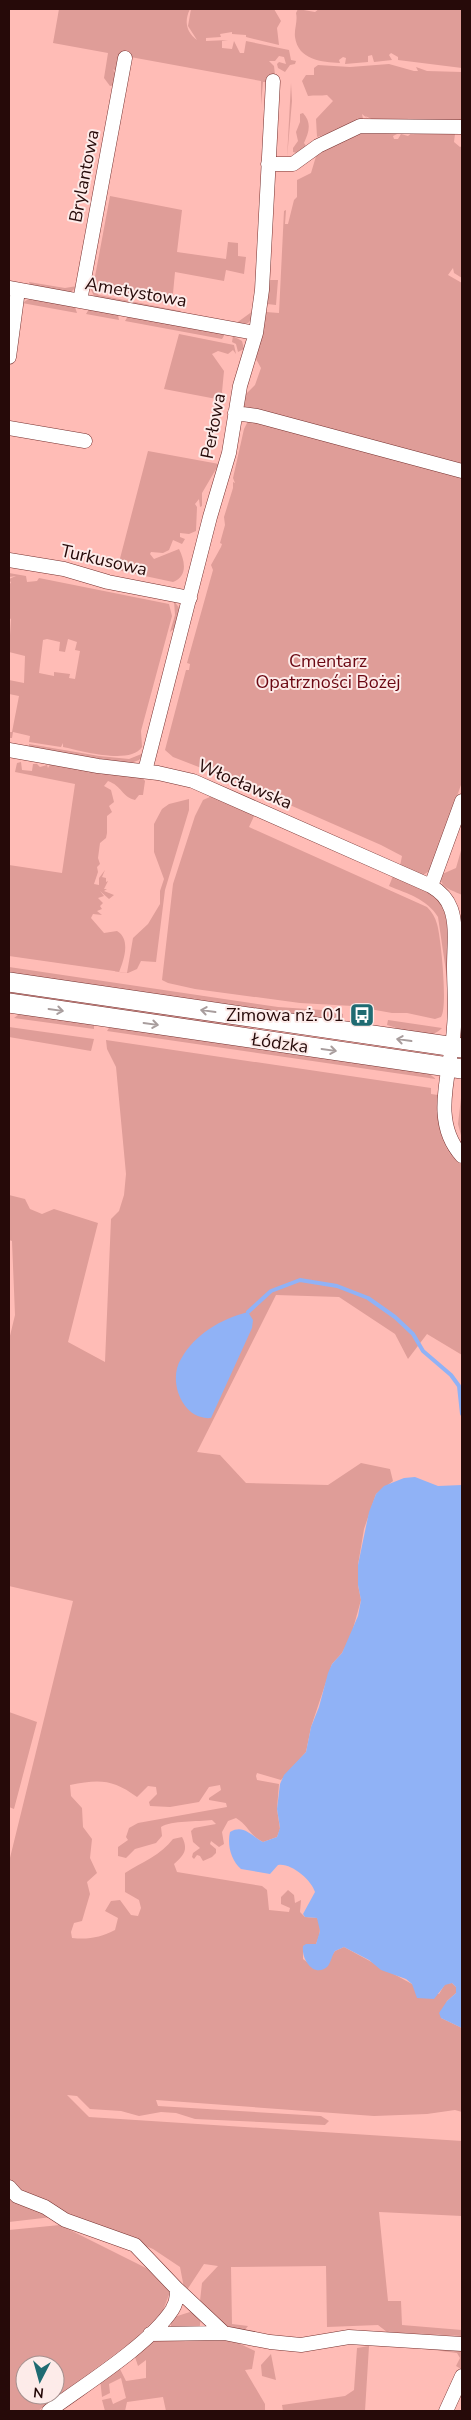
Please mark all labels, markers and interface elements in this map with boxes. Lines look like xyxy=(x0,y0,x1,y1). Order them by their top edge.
street label: Brylantowa xyxy=(63,128,105,224)
street label: Ametystowa xyxy=(83,271,189,313)
street label: Perłowa xyxy=(195,391,231,461)
street label: Turkusowa xyxy=(58,538,150,582)
park label: Cmentarz Opatrzności Bożej xyxy=(255,649,401,694)
street label: Włocławska xyxy=(194,753,296,815)
bus stop icon: Zimowa nż. 01 xyxy=(349,1002,375,1028)
place label: Zimowa nż. 01 xyxy=(226,1003,344,1027)
one-way arrow xyxy=(47,1005,63,1015)
one-way arrow xyxy=(200,1006,216,1016)
one-way arrow xyxy=(143,1019,159,1029)
street label: Łódzka xyxy=(249,1027,310,1059)
one-way arrow xyxy=(396,1035,412,1045)
one-way arrow xyxy=(321,1045,337,1055)
north arrow xyxy=(15,2355,65,2405)
text: N xyxy=(32,2382,45,2402)

